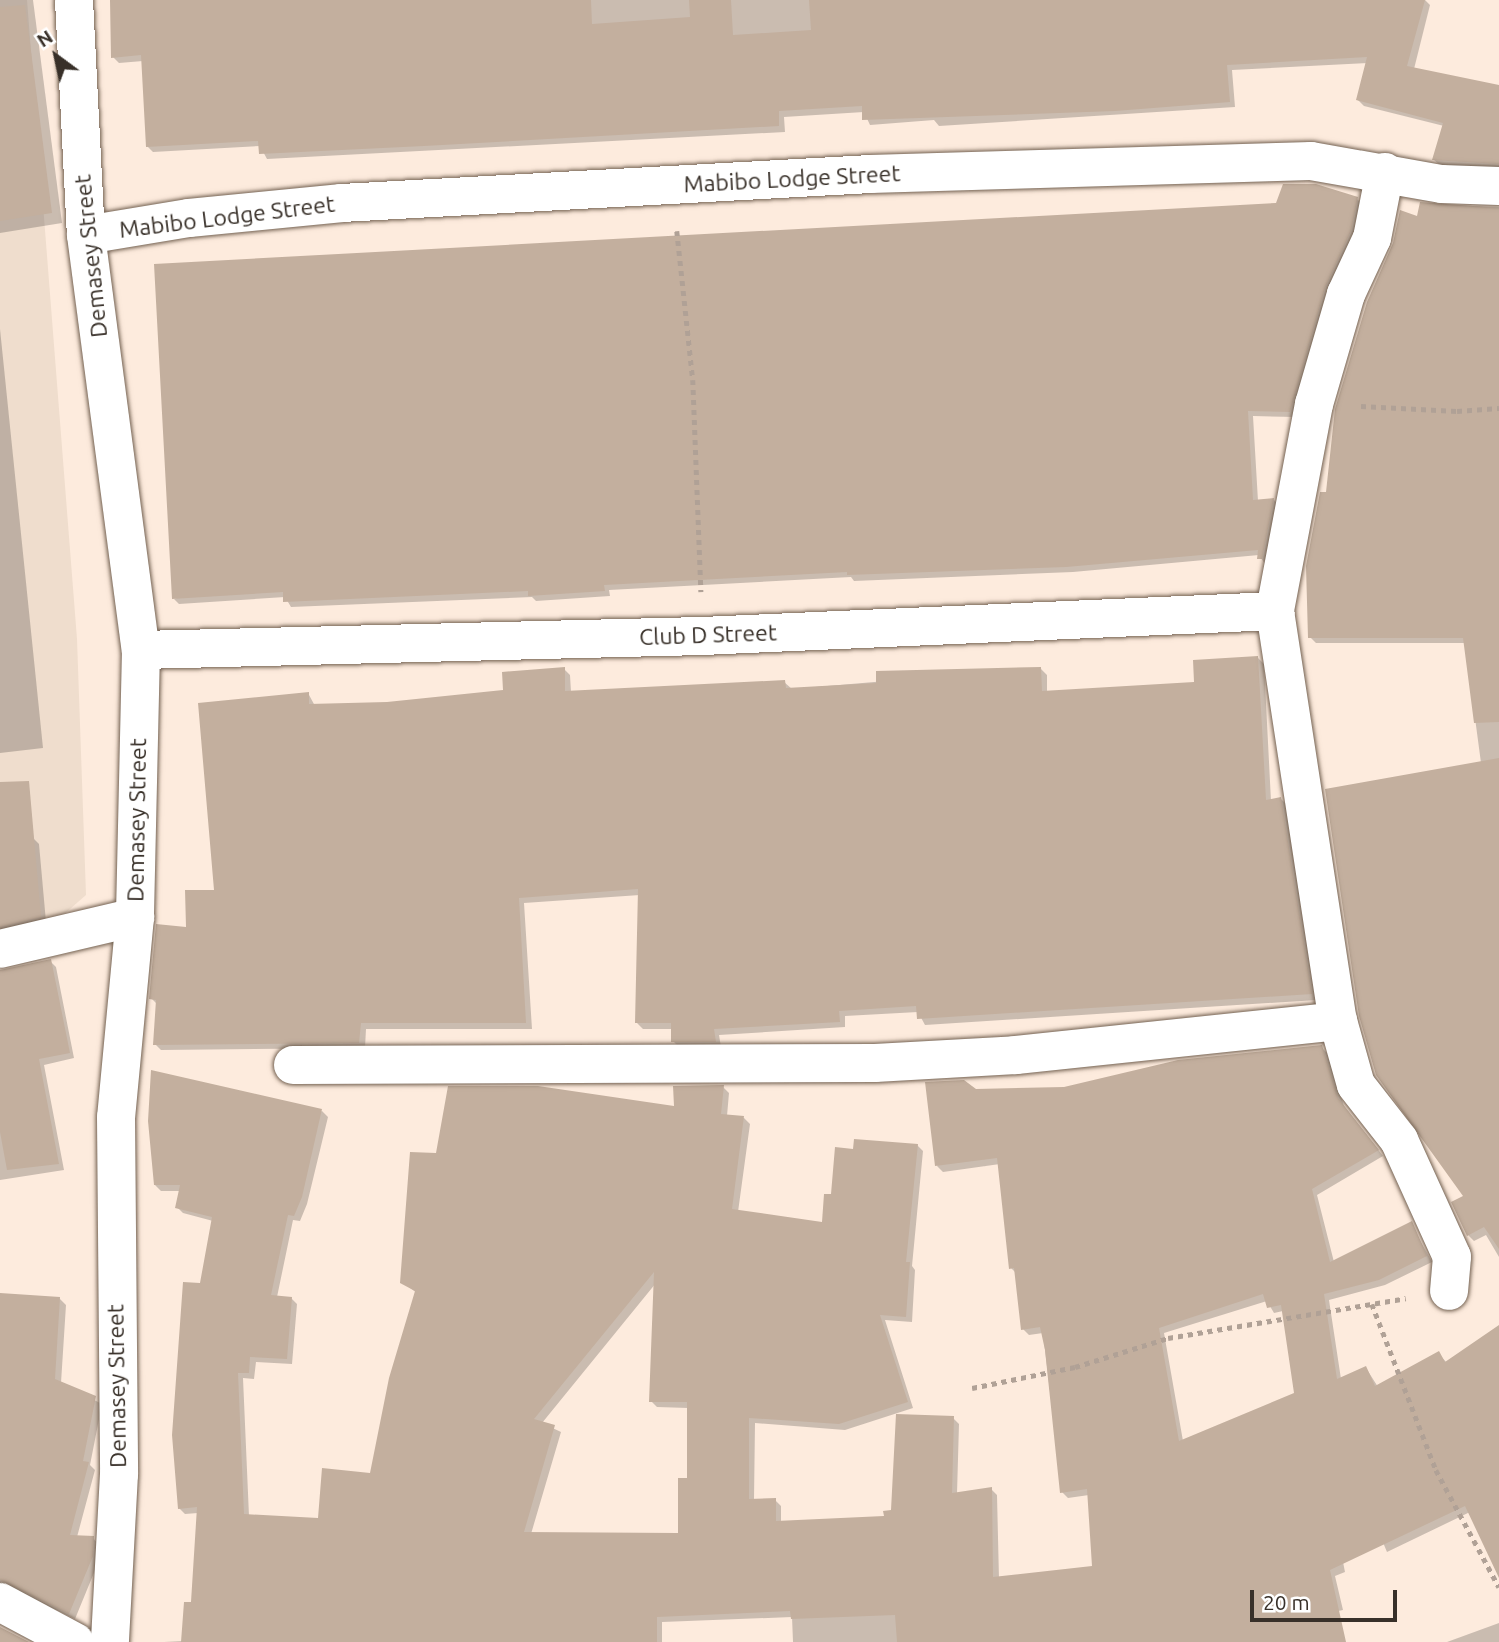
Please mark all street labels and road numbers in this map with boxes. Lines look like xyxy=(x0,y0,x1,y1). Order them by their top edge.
street label: Mabibo Lodge Street xyxy=(683,160,901,198)
street label: Demasey Street xyxy=(69,173,113,339)
street label: Mabibo Lodge Street xyxy=(118,190,336,244)
street label: Club D Street xyxy=(639,619,777,651)
street label: Demasey Street xyxy=(122,738,152,902)
street label: Demasey Street xyxy=(102,1304,132,1468)

